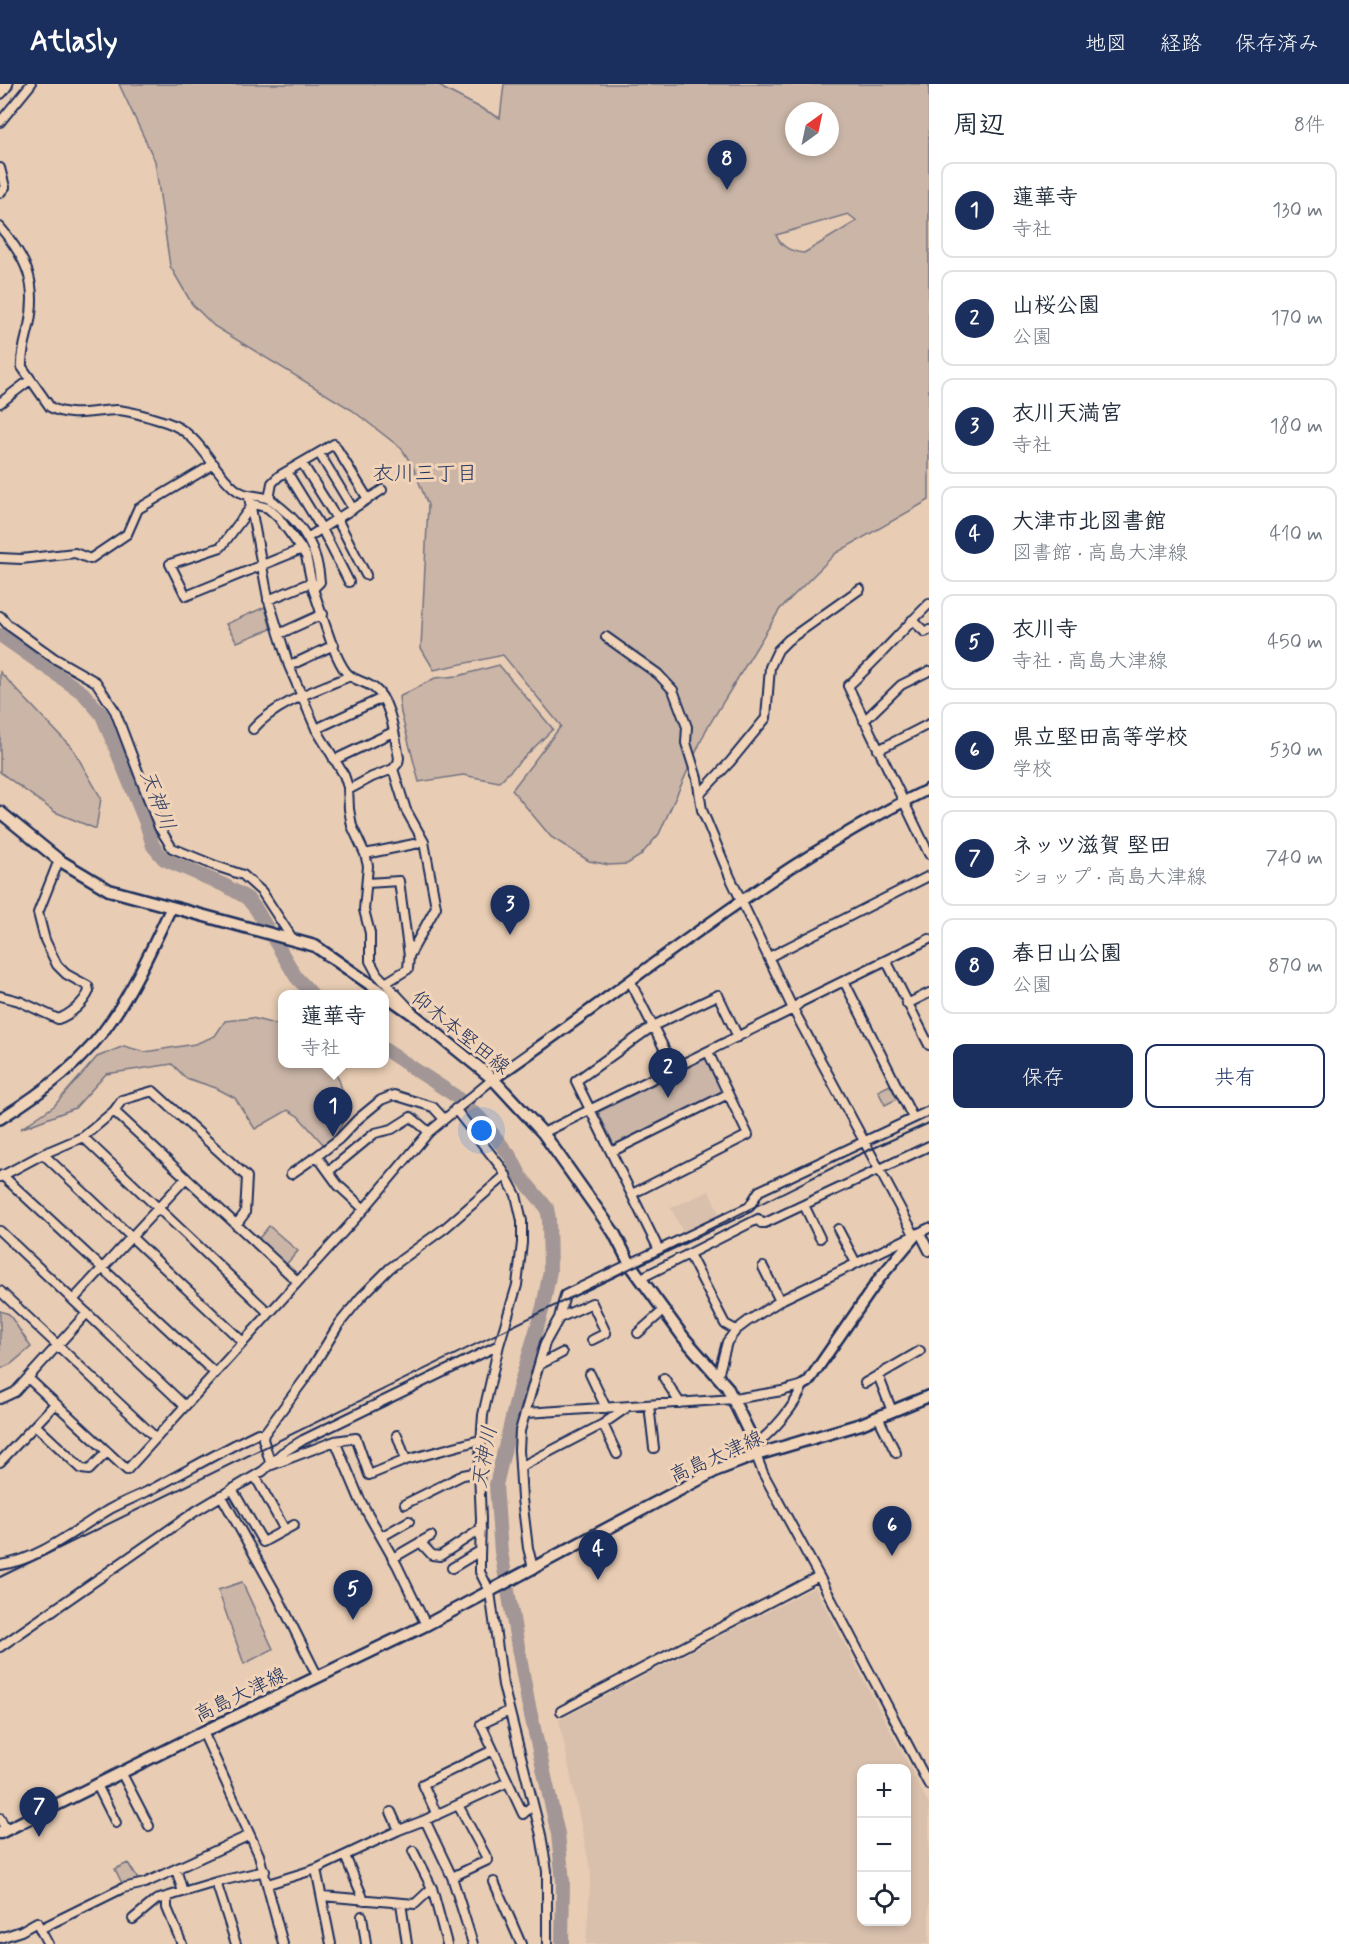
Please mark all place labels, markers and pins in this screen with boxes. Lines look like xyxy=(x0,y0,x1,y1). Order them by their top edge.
pin: 8 xyxy=(708,141,746,190)
pin: 3 xyxy=(490,886,530,935)
pin: 2 xyxy=(648,1048,688,1098)
pin: 1 xyxy=(314,1088,352,1137)
pin: 6 xyxy=(872,1506,912,1556)
pin: 4 xyxy=(578,1530,618,1580)
pin: 5 xyxy=(334,1570,372,1620)
pin: 7 xyxy=(20,1788,58,1837)

